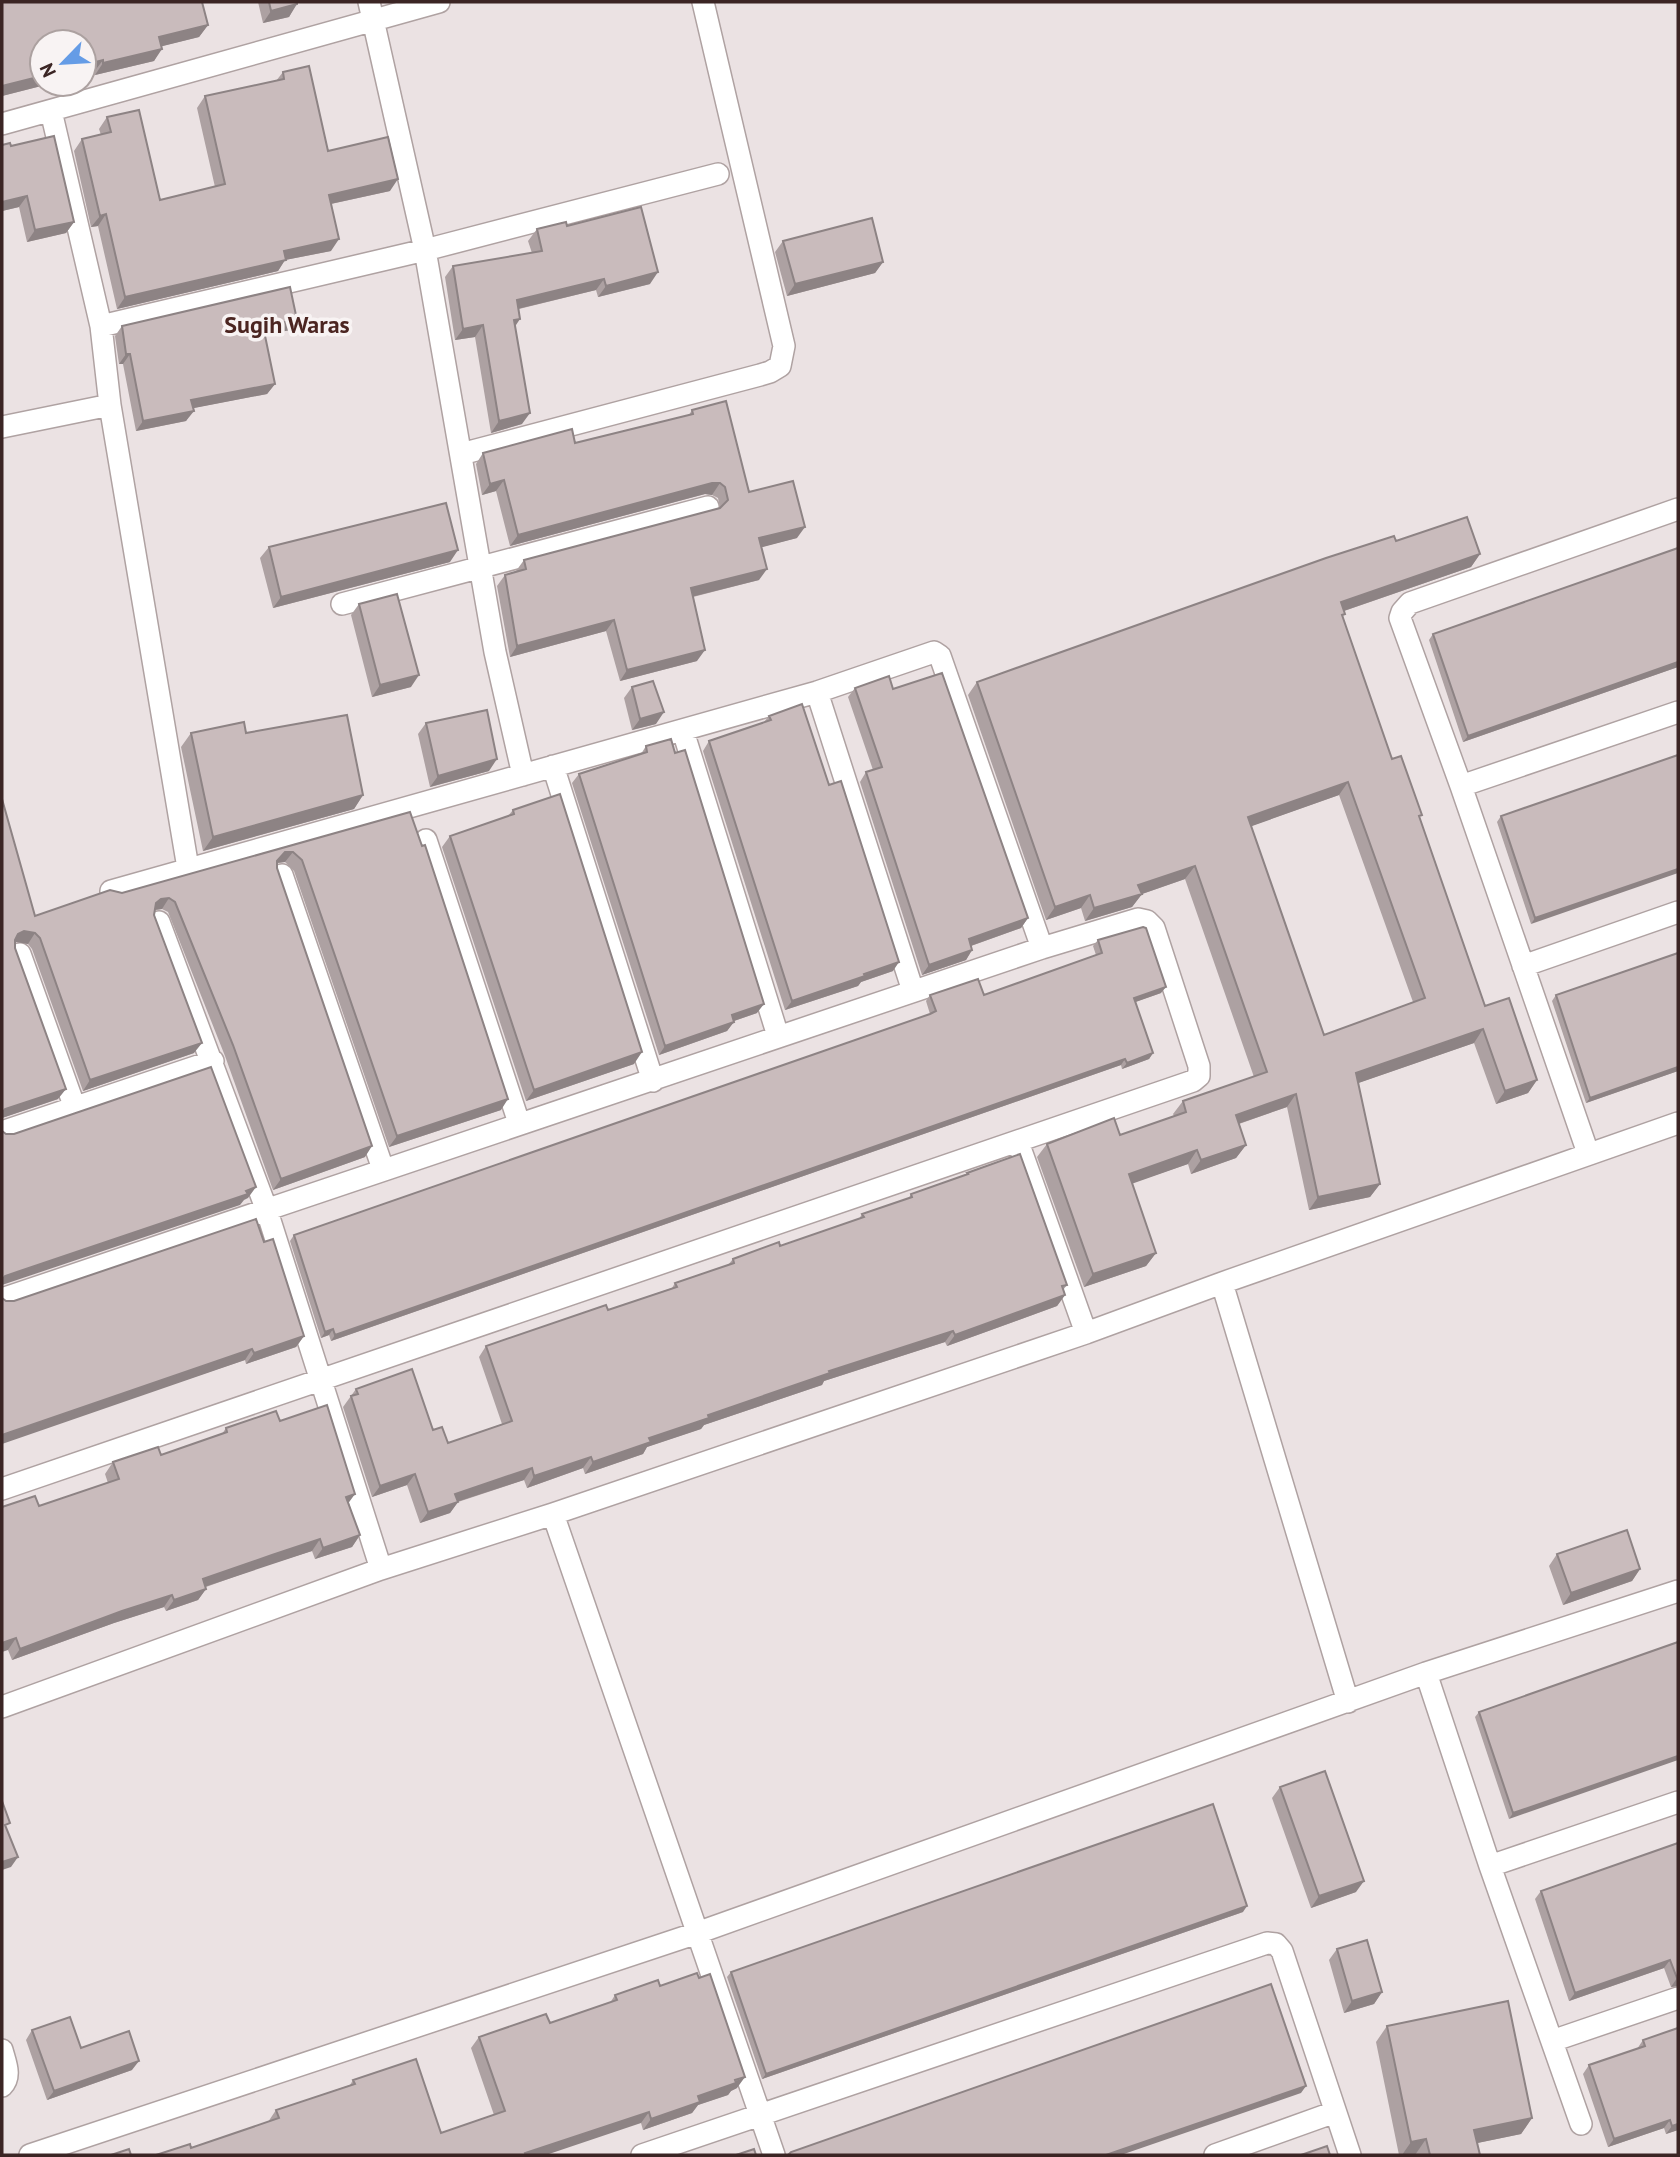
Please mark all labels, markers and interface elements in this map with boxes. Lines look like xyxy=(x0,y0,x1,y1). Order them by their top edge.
north arrow xyxy=(28,28,98,98)
text: N xyxy=(34,59,61,81)
district label: Sugih Waras xyxy=(224,309,350,340)

